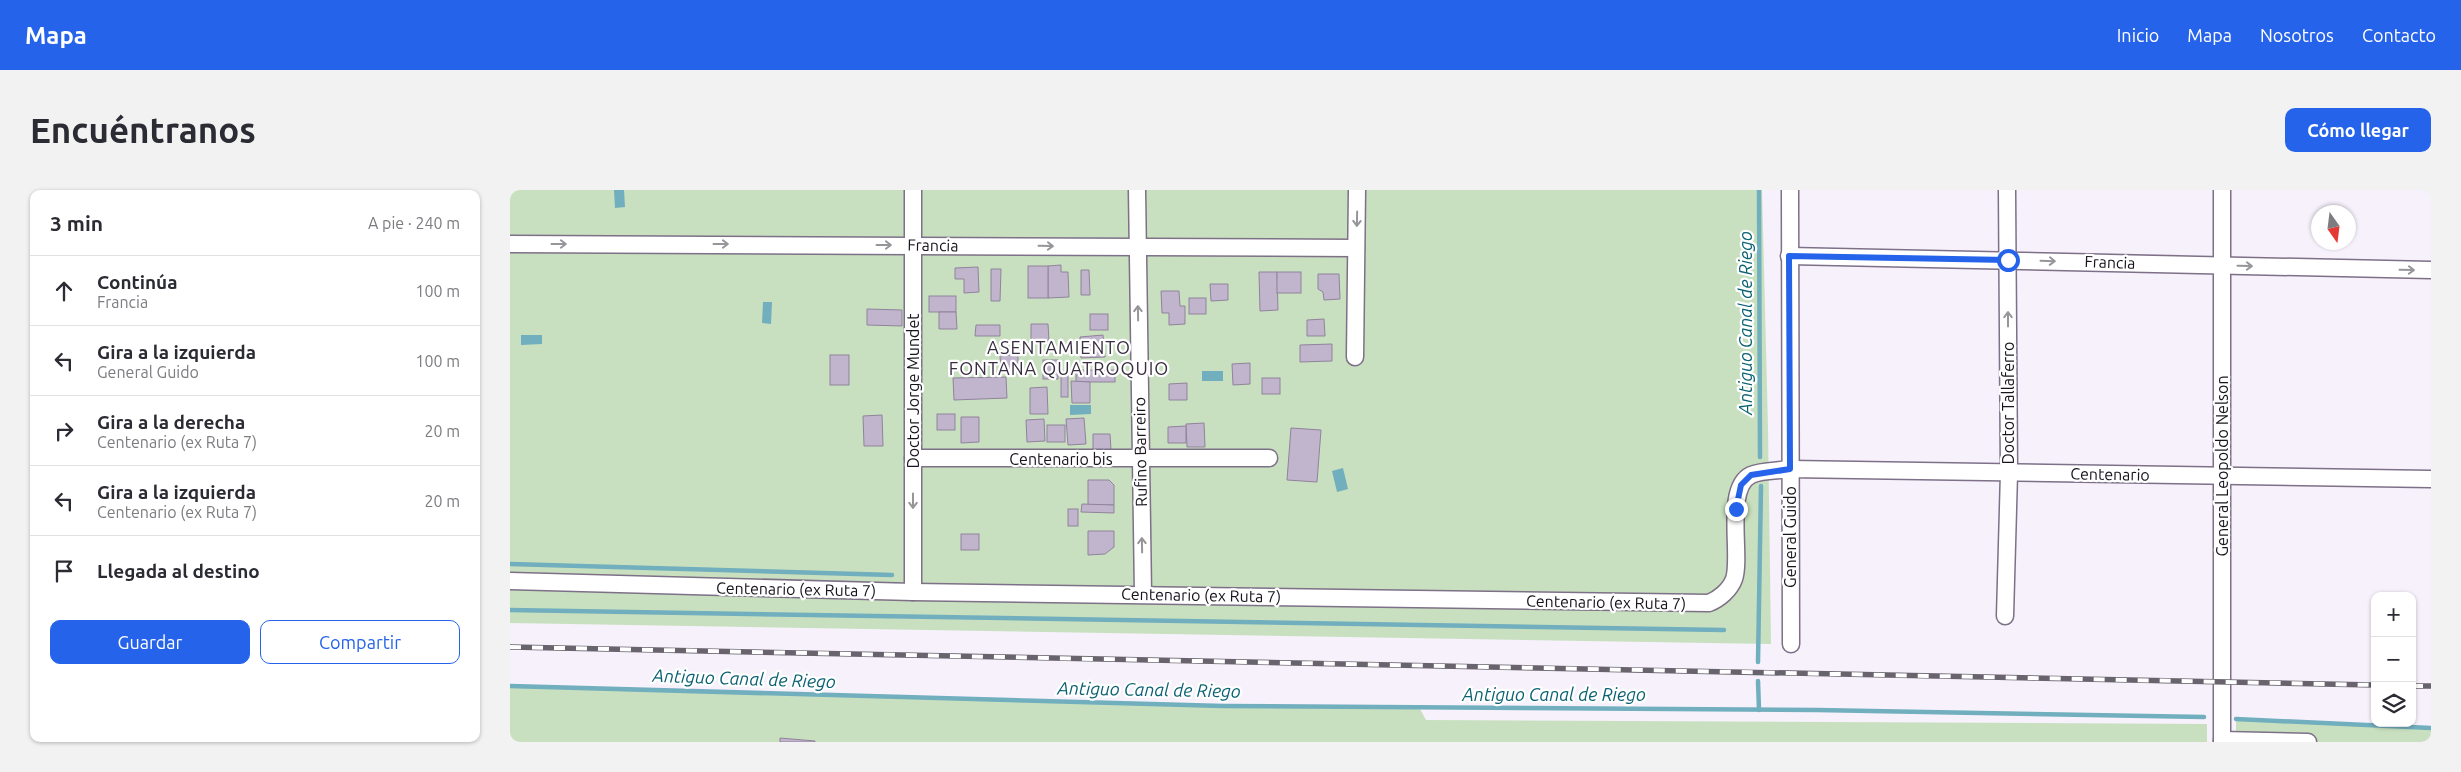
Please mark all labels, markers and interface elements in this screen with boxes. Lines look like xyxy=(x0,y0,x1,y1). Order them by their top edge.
text: Mapa xyxy=(25,22,87,49)
text: Inicio xyxy=(2117,25,2159,45)
text: Mapa xyxy=(2187,25,2232,45)
text: Nosotros xyxy=(2260,25,2334,45)
text: Contacto xyxy=(2362,25,2436,45)
button: Cómo llegar xyxy=(2285,108,2431,152)
text: Encuéntranos xyxy=(30,110,256,150)
north arrow xyxy=(2311,205,2356,250)
text: 3 min xyxy=(50,211,103,235)
one-way arrow xyxy=(1352,211,1361,227)
text: A pie · 240 m xyxy=(368,214,460,232)
water label: Antiguo Canal de Riego xyxy=(1735,231,1755,416)
street label: Francia xyxy=(907,236,959,254)
one-way arrow xyxy=(550,239,566,249)
one-way arrow xyxy=(712,239,729,249)
one-way arrow xyxy=(875,240,891,250)
one-way arrow xyxy=(1038,242,1054,251)
route start xyxy=(1997,249,2020,272)
street label: Francia xyxy=(2084,252,2136,272)
one-way arrow xyxy=(2039,256,2055,265)
one-way arrow xyxy=(2236,261,2253,271)
one-way arrow xyxy=(2399,265,2415,275)
text: Continúa xyxy=(97,271,178,293)
icon: ahead xyxy=(50,277,78,305)
text: 100 m xyxy=(415,282,460,300)
text: Francia xyxy=(97,293,148,311)
one-way arrow xyxy=(1133,305,1143,322)
one-way arrow xyxy=(2003,312,2013,328)
street label: Doctor Jorge Mundet xyxy=(904,313,922,469)
district label: ASENTAMIENTO FONTANA QUATROQUIO xyxy=(949,337,1169,379)
text: Gira a la izquierda xyxy=(97,341,256,363)
street label: Doctor Tallaferro xyxy=(1999,342,2017,464)
icon: left xyxy=(50,347,78,375)
text: 100 m xyxy=(415,352,460,370)
text: General Guido xyxy=(97,363,199,381)
street label: General Leopoldo Nelson xyxy=(2213,375,2231,557)
street label: Rufino Barreiro xyxy=(1130,397,1150,507)
text: Gira a la derecha xyxy=(97,411,245,433)
icon: right xyxy=(50,417,78,445)
text: 20 m xyxy=(424,422,460,440)
text: Centenario (ex Ruta 7) xyxy=(97,433,257,451)
street label: Centenario bis xyxy=(1009,450,1113,468)
street label: Centenario xyxy=(2070,464,2150,484)
text: Gira a la izquierda xyxy=(97,481,256,503)
street label: General Guido xyxy=(1781,486,1799,588)
icon: left xyxy=(50,487,78,515)
text: 20 m xyxy=(424,492,460,510)
one-way arrow xyxy=(908,492,918,509)
route end xyxy=(1725,498,1748,521)
text: Centenario (ex Ruta 7) xyxy=(97,503,257,521)
one-way arrow xyxy=(1137,538,1147,554)
icon: arrive xyxy=(50,557,78,585)
text: Llegada al destino xyxy=(97,560,260,582)
street label: Centenario (ex Ruta 7) xyxy=(716,579,876,600)
street label: Centenario (ex Ruta 7) xyxy=(1121,585,1281,606)
street label: Centenario (ex Ruta 7) xyxy=(1526,592,1686,613)
map controls xyxy=(2371,592,2416,727)
button: + xyxy=(2371,592,2416,637)
button: Guardar xyxy=(50,620,250,664)
button: Compartir xyxy=(260,620,460,664)
button: − xyxy=(2371,637,2416,682)
water label: Antiguo Canal de Riego xyxy=(651,665,836,691)
water label: Antiguo Canal de Riego xyxy=(1056,677,1241,701)
button: layers xyxy=(2371,682,2416,727)
water label: Antiguo Canal de Riego xyxy=(1461,684,1646,704)

